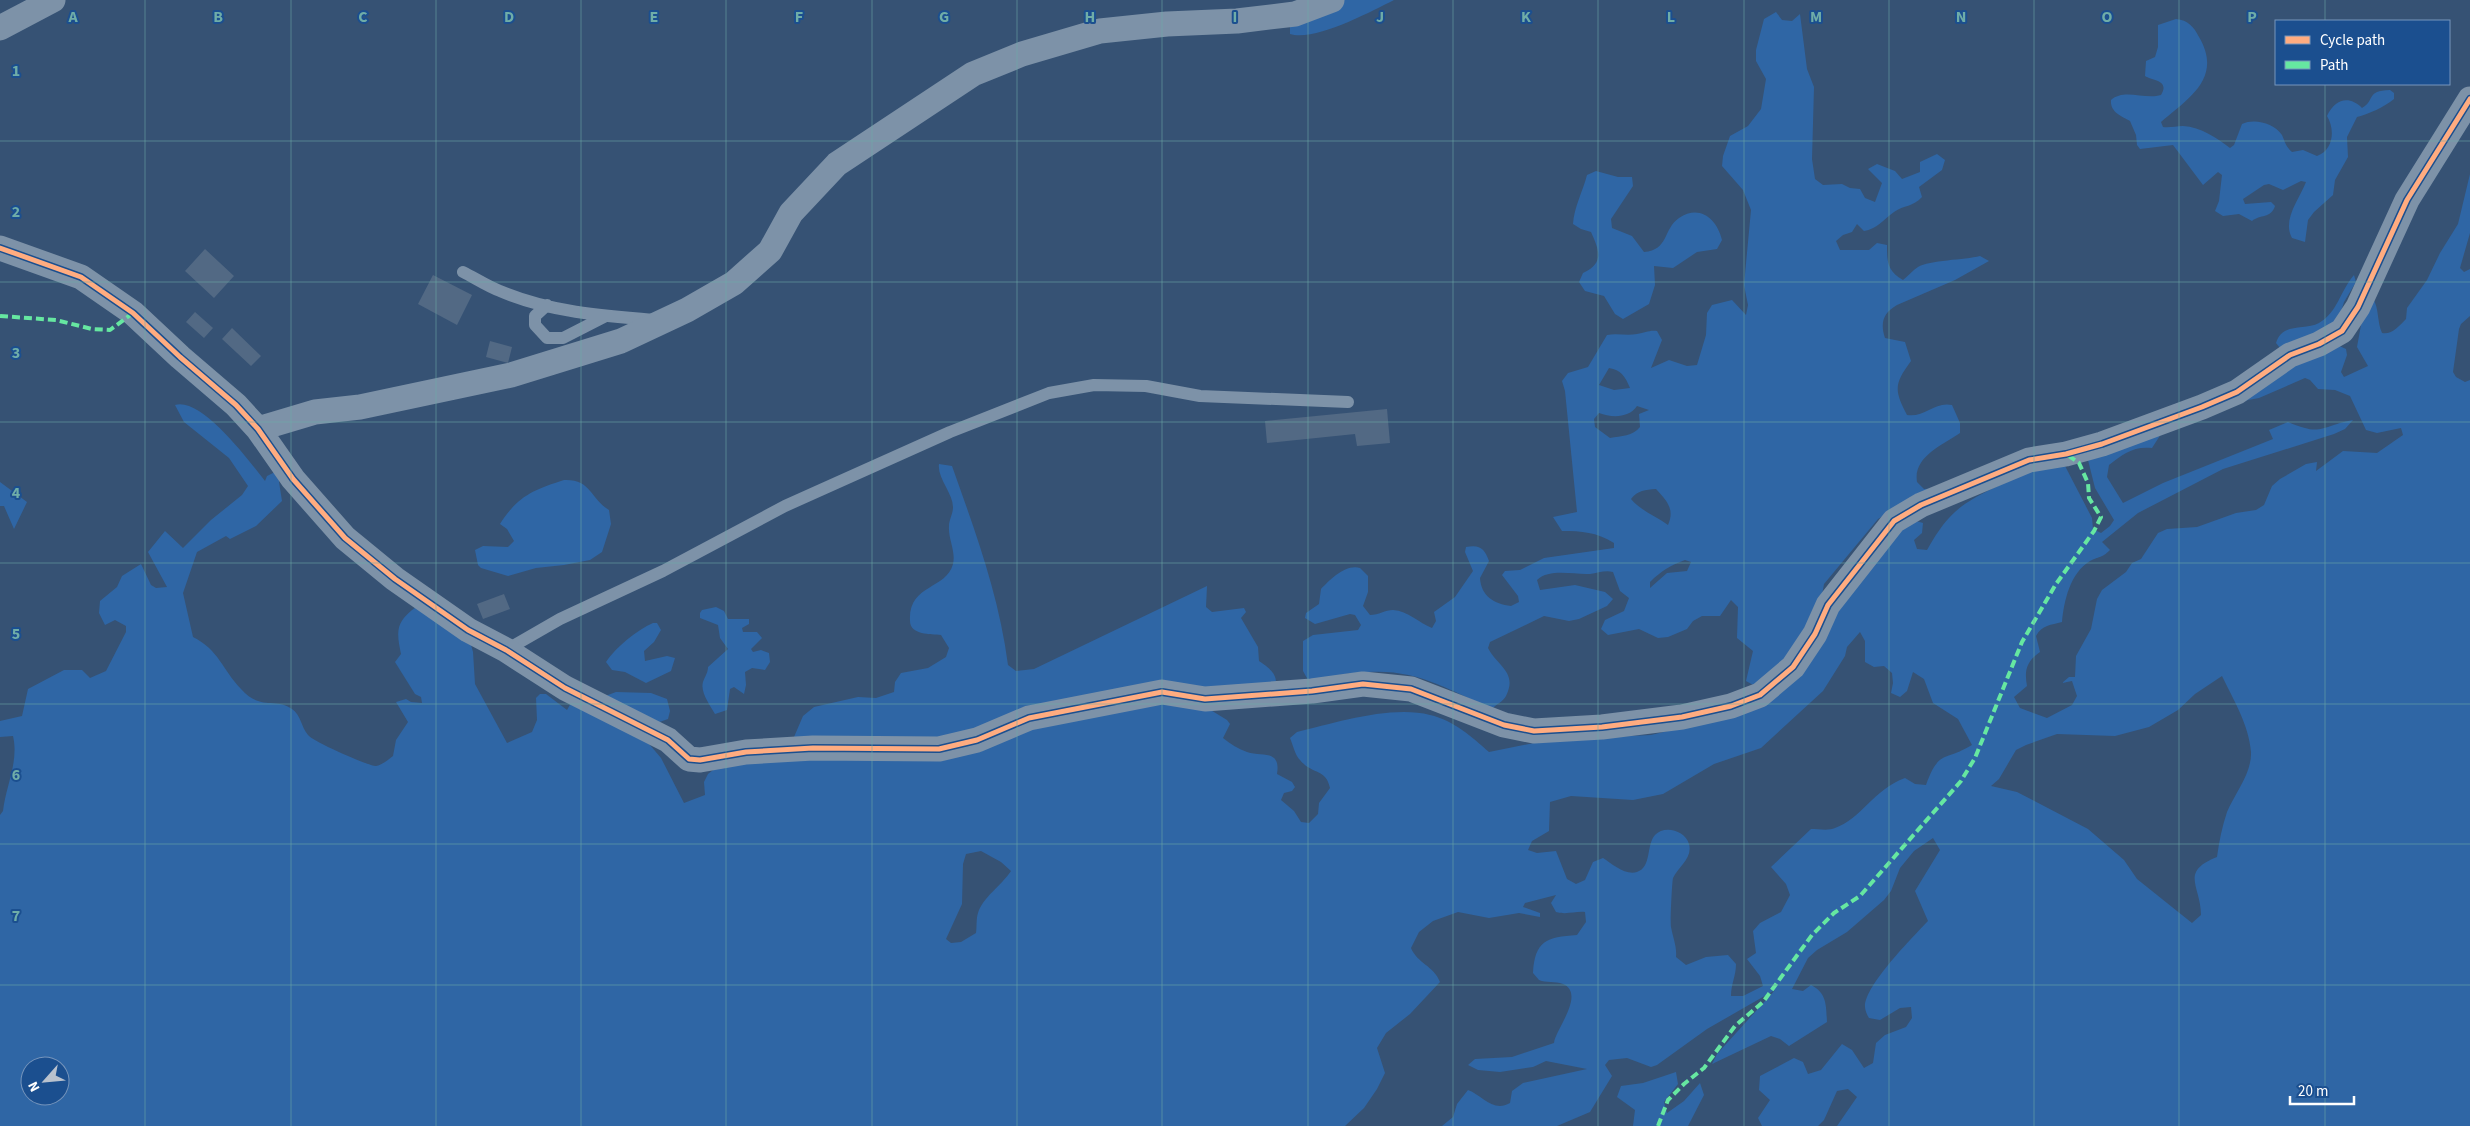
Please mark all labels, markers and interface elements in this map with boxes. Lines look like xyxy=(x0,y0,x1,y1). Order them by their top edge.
text: A xyxy=(67,6,78,28)
text: B xyxy=(213,6,223,28)
text: C xyxy=(358,6,368,28)
text: D xyxy=(504,6,514,28)
text: E xyxy=(650,6,658,28)
text: F xyxy=(795,6,803,28)
text: G xyxy=(939,6,949,28)
text: H xyxy=(1085,6,1095,28)
text: I xyxy=(1233,6,1237,28)
text: J xyxy=(1376,6,1384,28)
text: K xyxy=(1521,6,1531,28)
text: L xyxy=(1667,6,1675,28)
text: M xyxy=(1810,6,1822,28)
text: N xyxy=(1956,6,1966,28)
text: O xyxy=(2102,6,2113,28)
text: P xyxy=(2247,6,2257,28)
legend xyxy=(2275,20,2450,85)
text: Cycle path xyxy=(2320,30,2385,51)
text: Path xyxy=(2320,55,2348,76)
text: 1 xyxy=(12,60,20,82)
text: 2 xyxy=(12,201,20,223)
text: 3 xyxy=(12,342,20,364)
text: 4 xyxy=(12,482,21,504)
text: 5 xyxy=(12,623,20,645)
text: 6 xyxy=(12,764,20,786)
text: 7 xyxy=(12,905,20,927)
north arrow xyxy=(20,1056,70,1106)
scale bar xyxy=(2290,1074,2354,1106)
text: N xyxy=(23,1078,45,1095)
text: 20 m xyxy=(2298,1081,2328,1102)

